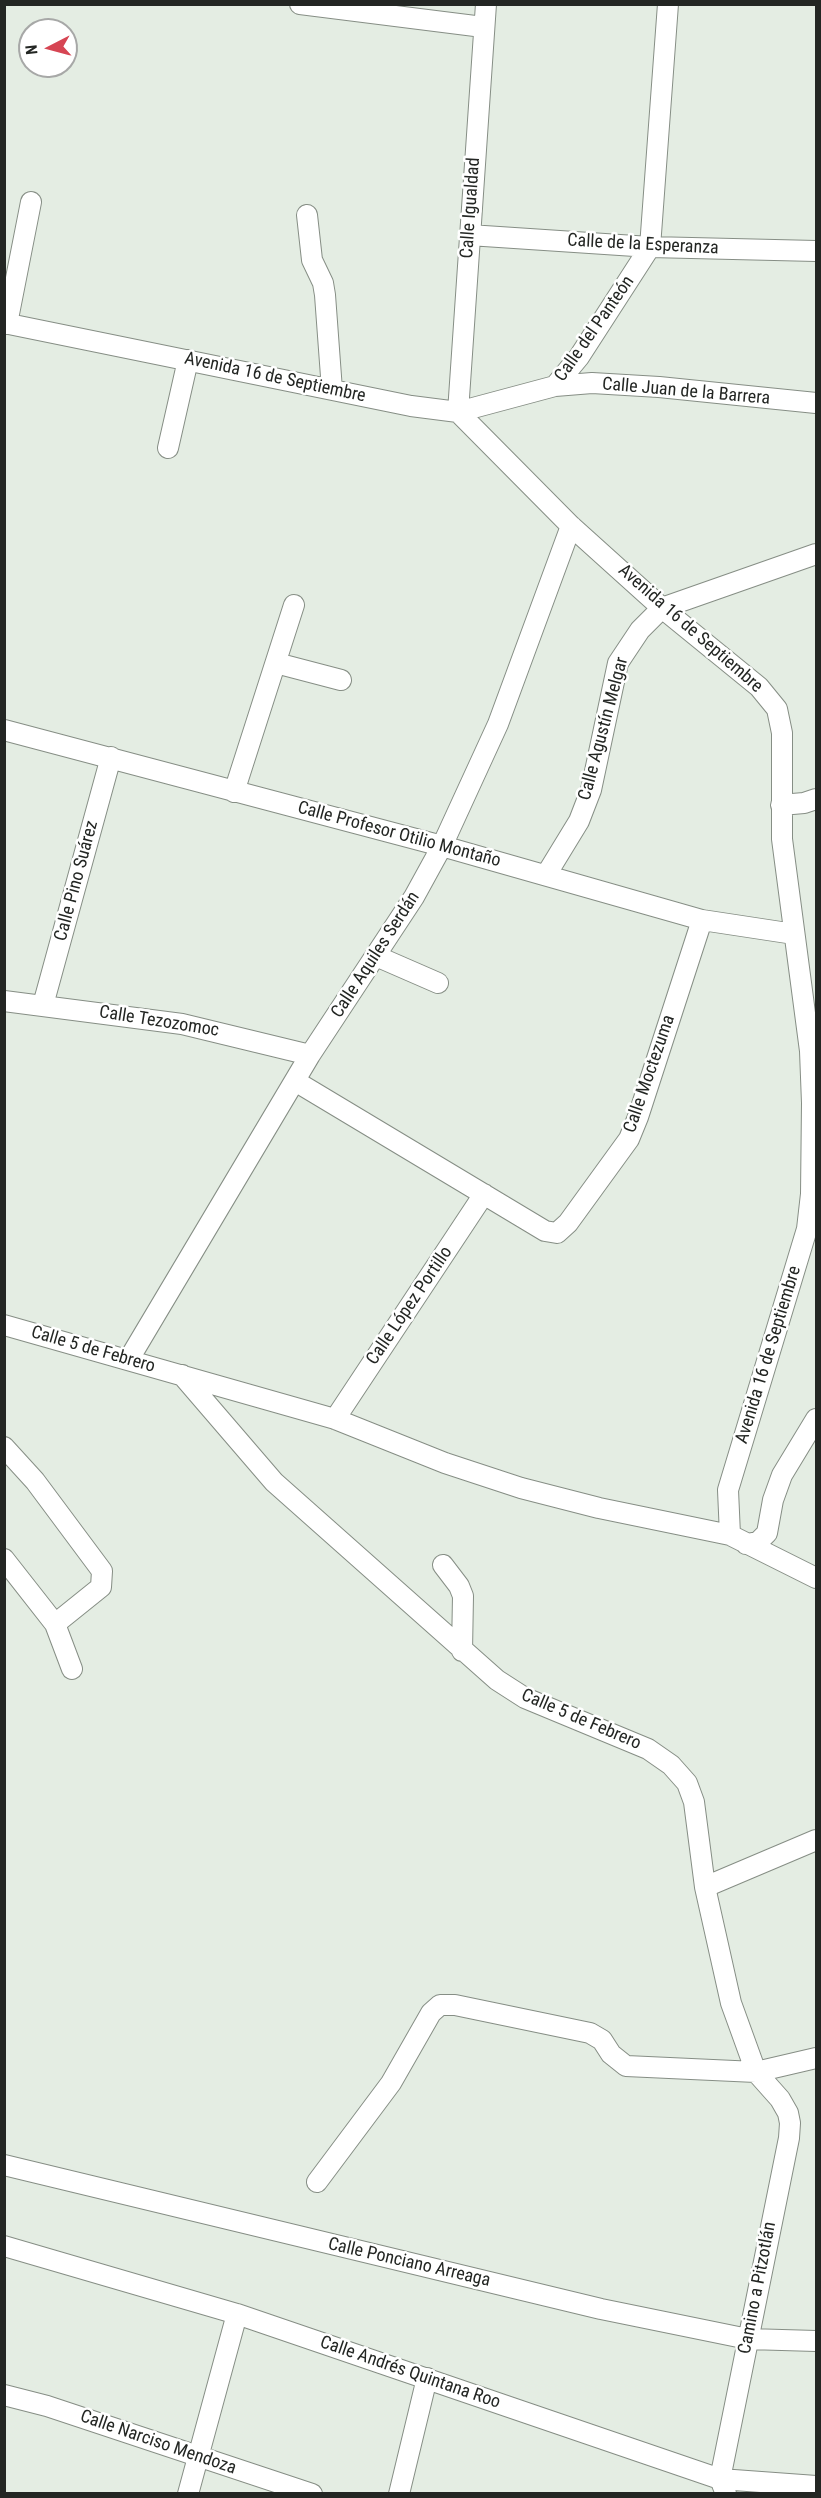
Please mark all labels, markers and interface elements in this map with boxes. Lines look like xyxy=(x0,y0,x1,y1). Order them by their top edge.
north arrow xyxy=(18,18,78,78)
text: N xyxy=(22,44,42,56)
street label: Calle Igualdad xyxy=(457,157,485,259)
street label: Calle de la Esperanza xyxy=(567,230,719,260)
street label: Calle del Panteón xyxy=(551,272,639,386)
street label: Avenida 16 de Septiembre xyxy=(182,348,368,408)
street label: Calle Juan de la Barrera xyxy=(601,374,771,410)
street label: Avenida 16 de Septiembre xyxy=(613,560,767,698)
street label: Calle Agustín Melgar xyxy=(574,655,634,803)
street label: Calle Profesor Otilio Montaño xyxy=(295,797,503,873)
street label: Calle Pino Suárez xyxy=(51,818,103,944)
street label: Calle Aquiles Serdán xyxy=(327,888,425,1022)
street label: Calle Tezozomoc xyxy=(98,1002,220,1042)
street label: Calle Moctezuma xyxy=(620,1012,680,1136)
street label: Calle López Portillo xyxy=(362,1243,458,1369)
street label: Avenida 16 de Septiembre xyxy=(732,1264,806,1446)
street label: Calle 5 de Febrero xyxy=(28,1322,158,1378)
street label: Calle 5 de Febrero xyxy=(518,1685,644,1755)
street label: Camino a Pitzotlán xyxy=(735,2220,781,2356)
street label: Calle Ponciano Arreaga xyxy=(326,2234,492,2292)
street label: Calle Andrés Quintana Roo xyxy=(317,2332,503,2414)
street label: Calle Narciso Mendoza xyxy=(77,2406,239,2480)

